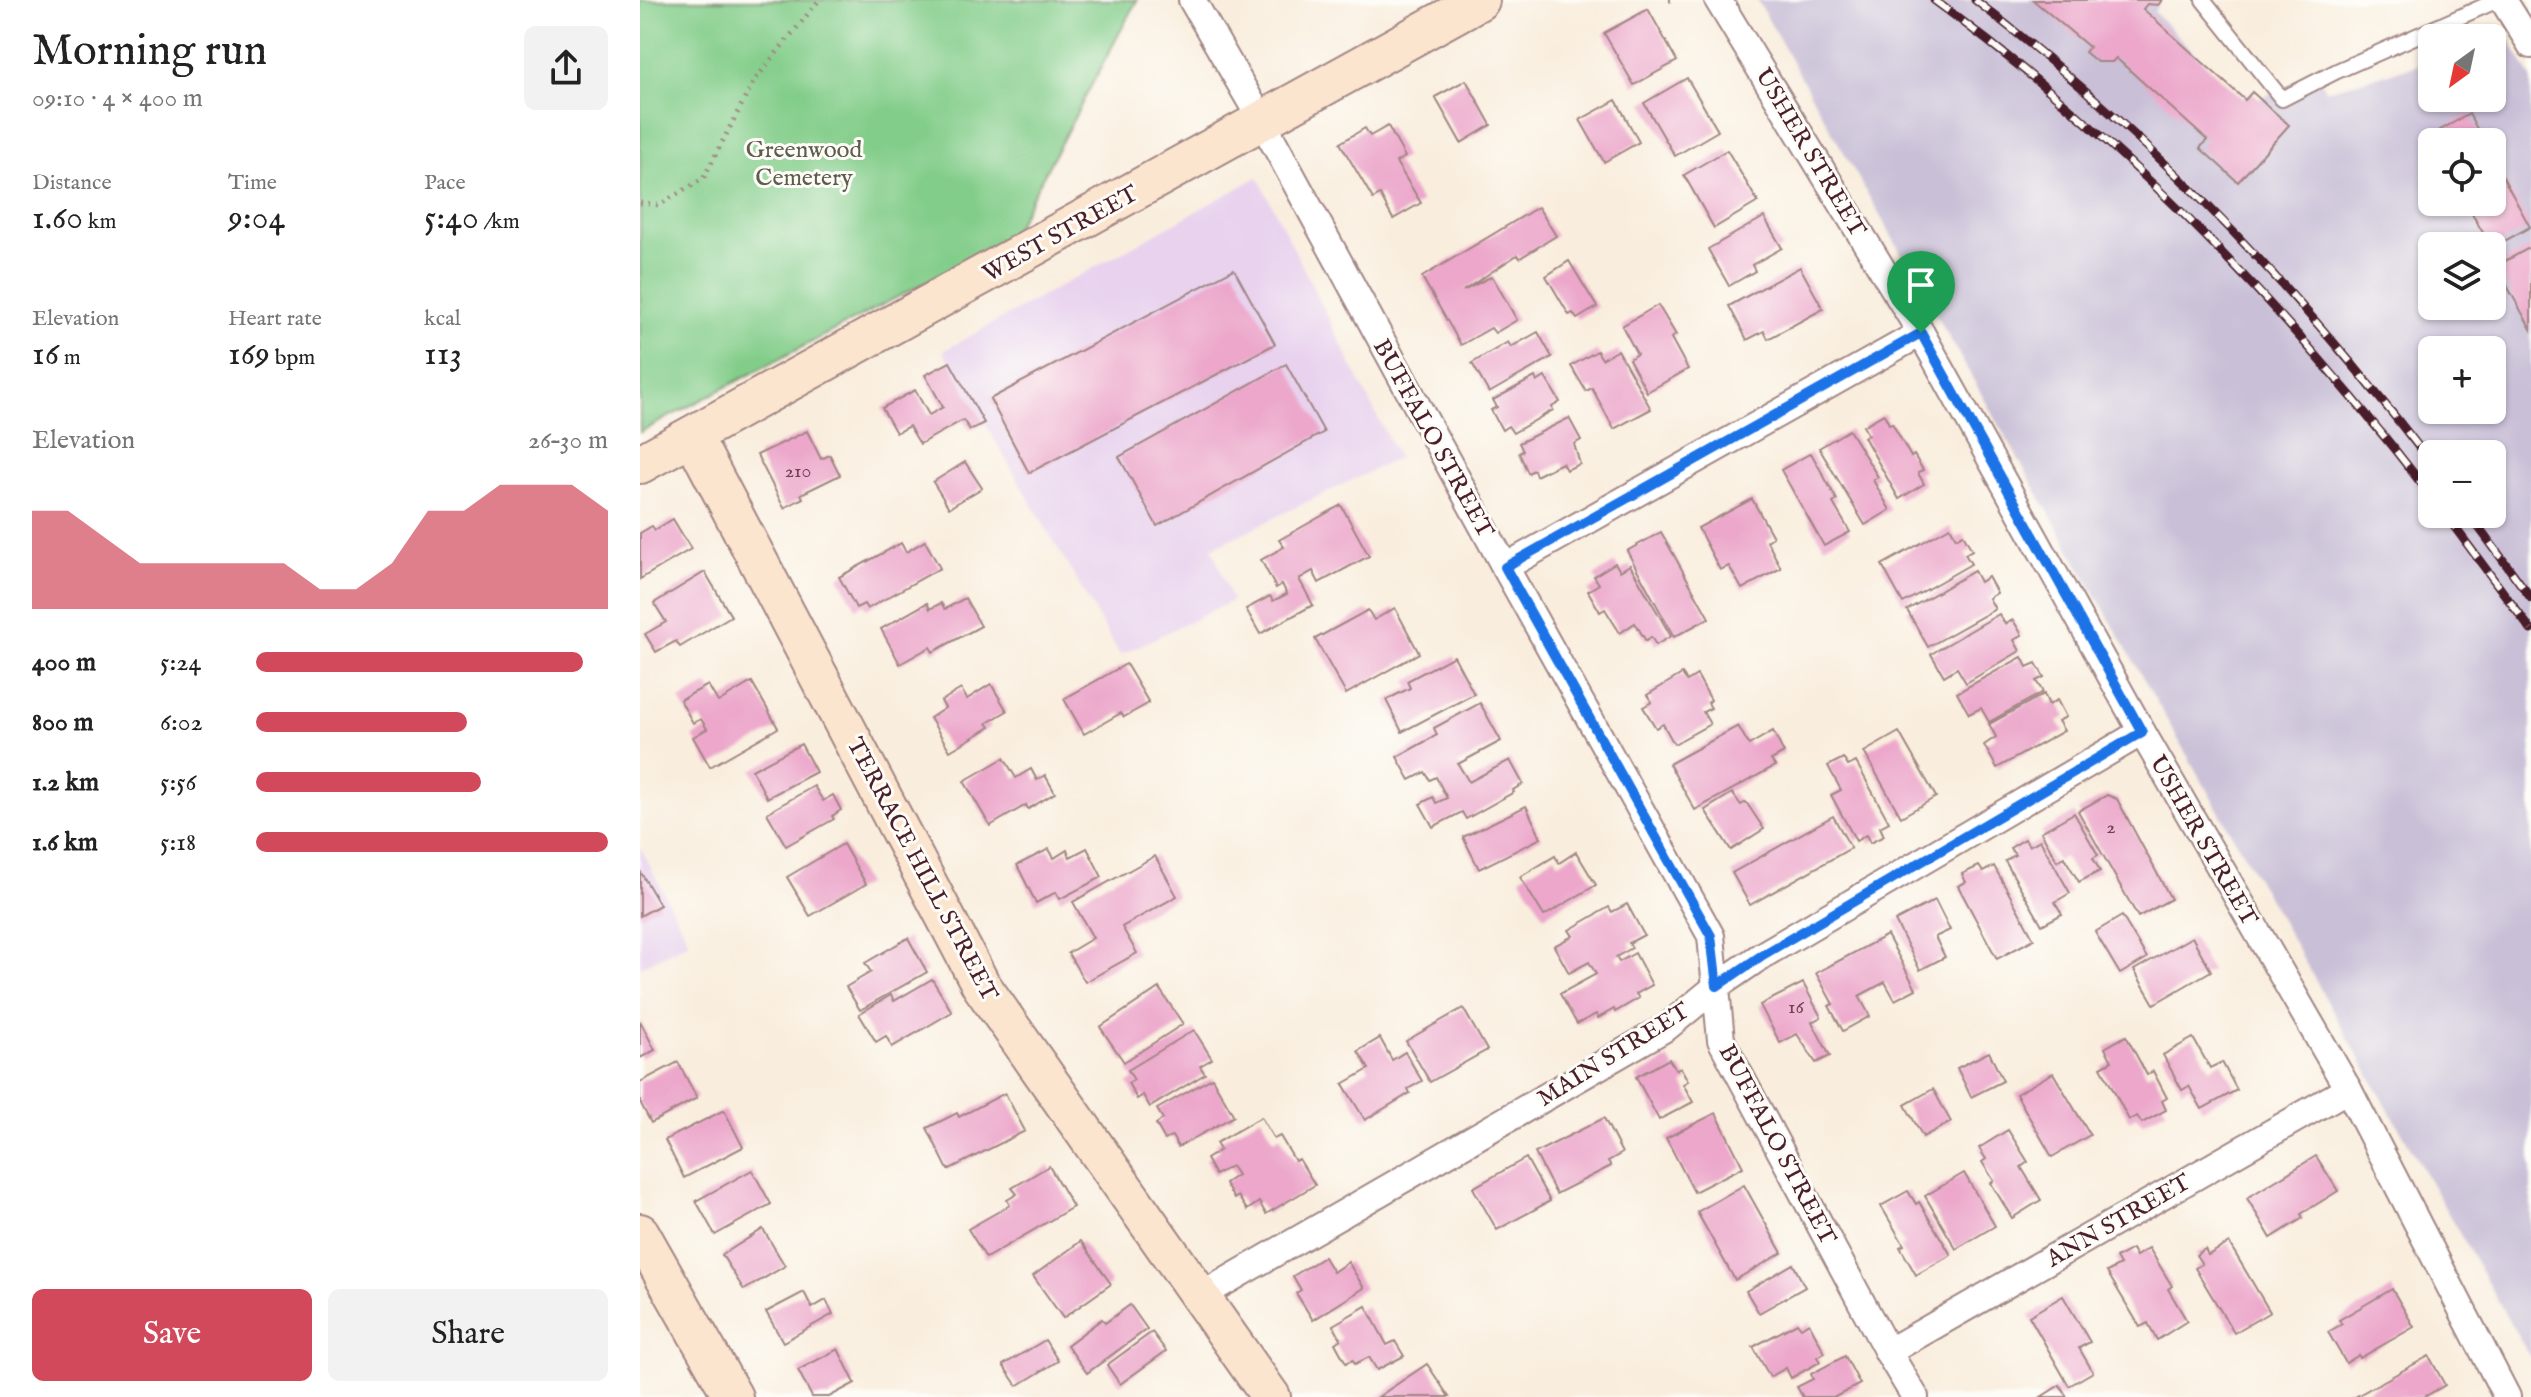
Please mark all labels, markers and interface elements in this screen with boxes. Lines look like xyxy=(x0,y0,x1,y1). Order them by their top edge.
text: Morning run xyxy=(32,24,267,80)
north arrow xyxy=(2418,24,2506,112)
map controls xyxy=(2418,24,2506,528)
button: share xyxy=(524,26,608,110)
street label: USHER STREET xyxy=(1747,63,1873,243)
text: 09:10 · 4 × 400 m xyxy=(32,82,203,115)
button: locate xyxy=(2418,128,2506,216)
park label: Greenwood Cemetery xyxy=(746,135,863,194)
text: Distance xyxy=(32,169,112,197)
text: Time xyxy=(228,169,277,197)
text: Pace xyxy=(424,169,466,197)
street label: WEST STREET xyxy=(977,179,1144,290)
text: 1.60 xyxy=(32,197,83,240)
text: 9:04 xyxy=(228,197,285,240)
text: 5:40 xyxy=(424,197,479,240)
text: km xyxy=(83,208,117,236)
text: /km xyxy=(479,208,520,236)
button: layers xyxy=(2418,232,2506,320)
pin xyxy=(1887,251,1955,333)
icon: arrive xyxy=(1899,263,1943,307)
text: Elevation xyxy=(32,305,119,333)
text: Heart rate xyxy=(228,305,322,333)
text: kcal xyxy=(424,305,461,333)
text: 16 xyxy=(32,333,59,376)
text: 169 xyxy=(228,333,270,376)
text: 113 xyxy=(424,333,462,376)
street label: BUFFALO STREET xyxy=(1365,334,1500,544)
button: + xyxy=(2418,336,2506,424)
text: m xyxy=(59,344,81,372)
text: bpm xyxy=(270,344,315,372)
text: Elevation xyxy=(32,424,135,457)
text: 26–30 m xyxy=(528,424,608,457)
button: − xyxy=(2418,440,2506,528)
house number: 210 xyxy=(785,459,811,484)
text: 400 m xyxy=(32,646,96,679)
text: 5:24 xyxy=(160,646,201,679)
text: 800 m xyxy=(32,706,94,739)
text: 6:02 xyxy=(160,706,203,739)
street label: TERRACE HILL STREET xyxy=(839,733,1005,1007)
street label: USHER STREET xyxy=(2141,750,2264,932)
text: 1.2 km xyxy=(32,766,99,799)
text: 5:56 xyxy=(160,766,197,799)
house number: 2 xyxy=(2106,815,2116,840)
text: 1.6 km xyxy=(32,826,98,859)
text: 5:18 xyxy=(160,826,196,859)
house number: 16 xyxy=(1788,995,1805,1020)
street label: MAIN STREET xyxy=(1532,996,1696,1114)
street label: BUFFALO STREET xyxy=(1711,1039,1843,1251)
street label: ANN STREET xyxy=(2040,1167,2197,1276)
button: Save xyxy=(32,1289,312,1381)
button: Share xyxy=(328,1289,608,1381)

